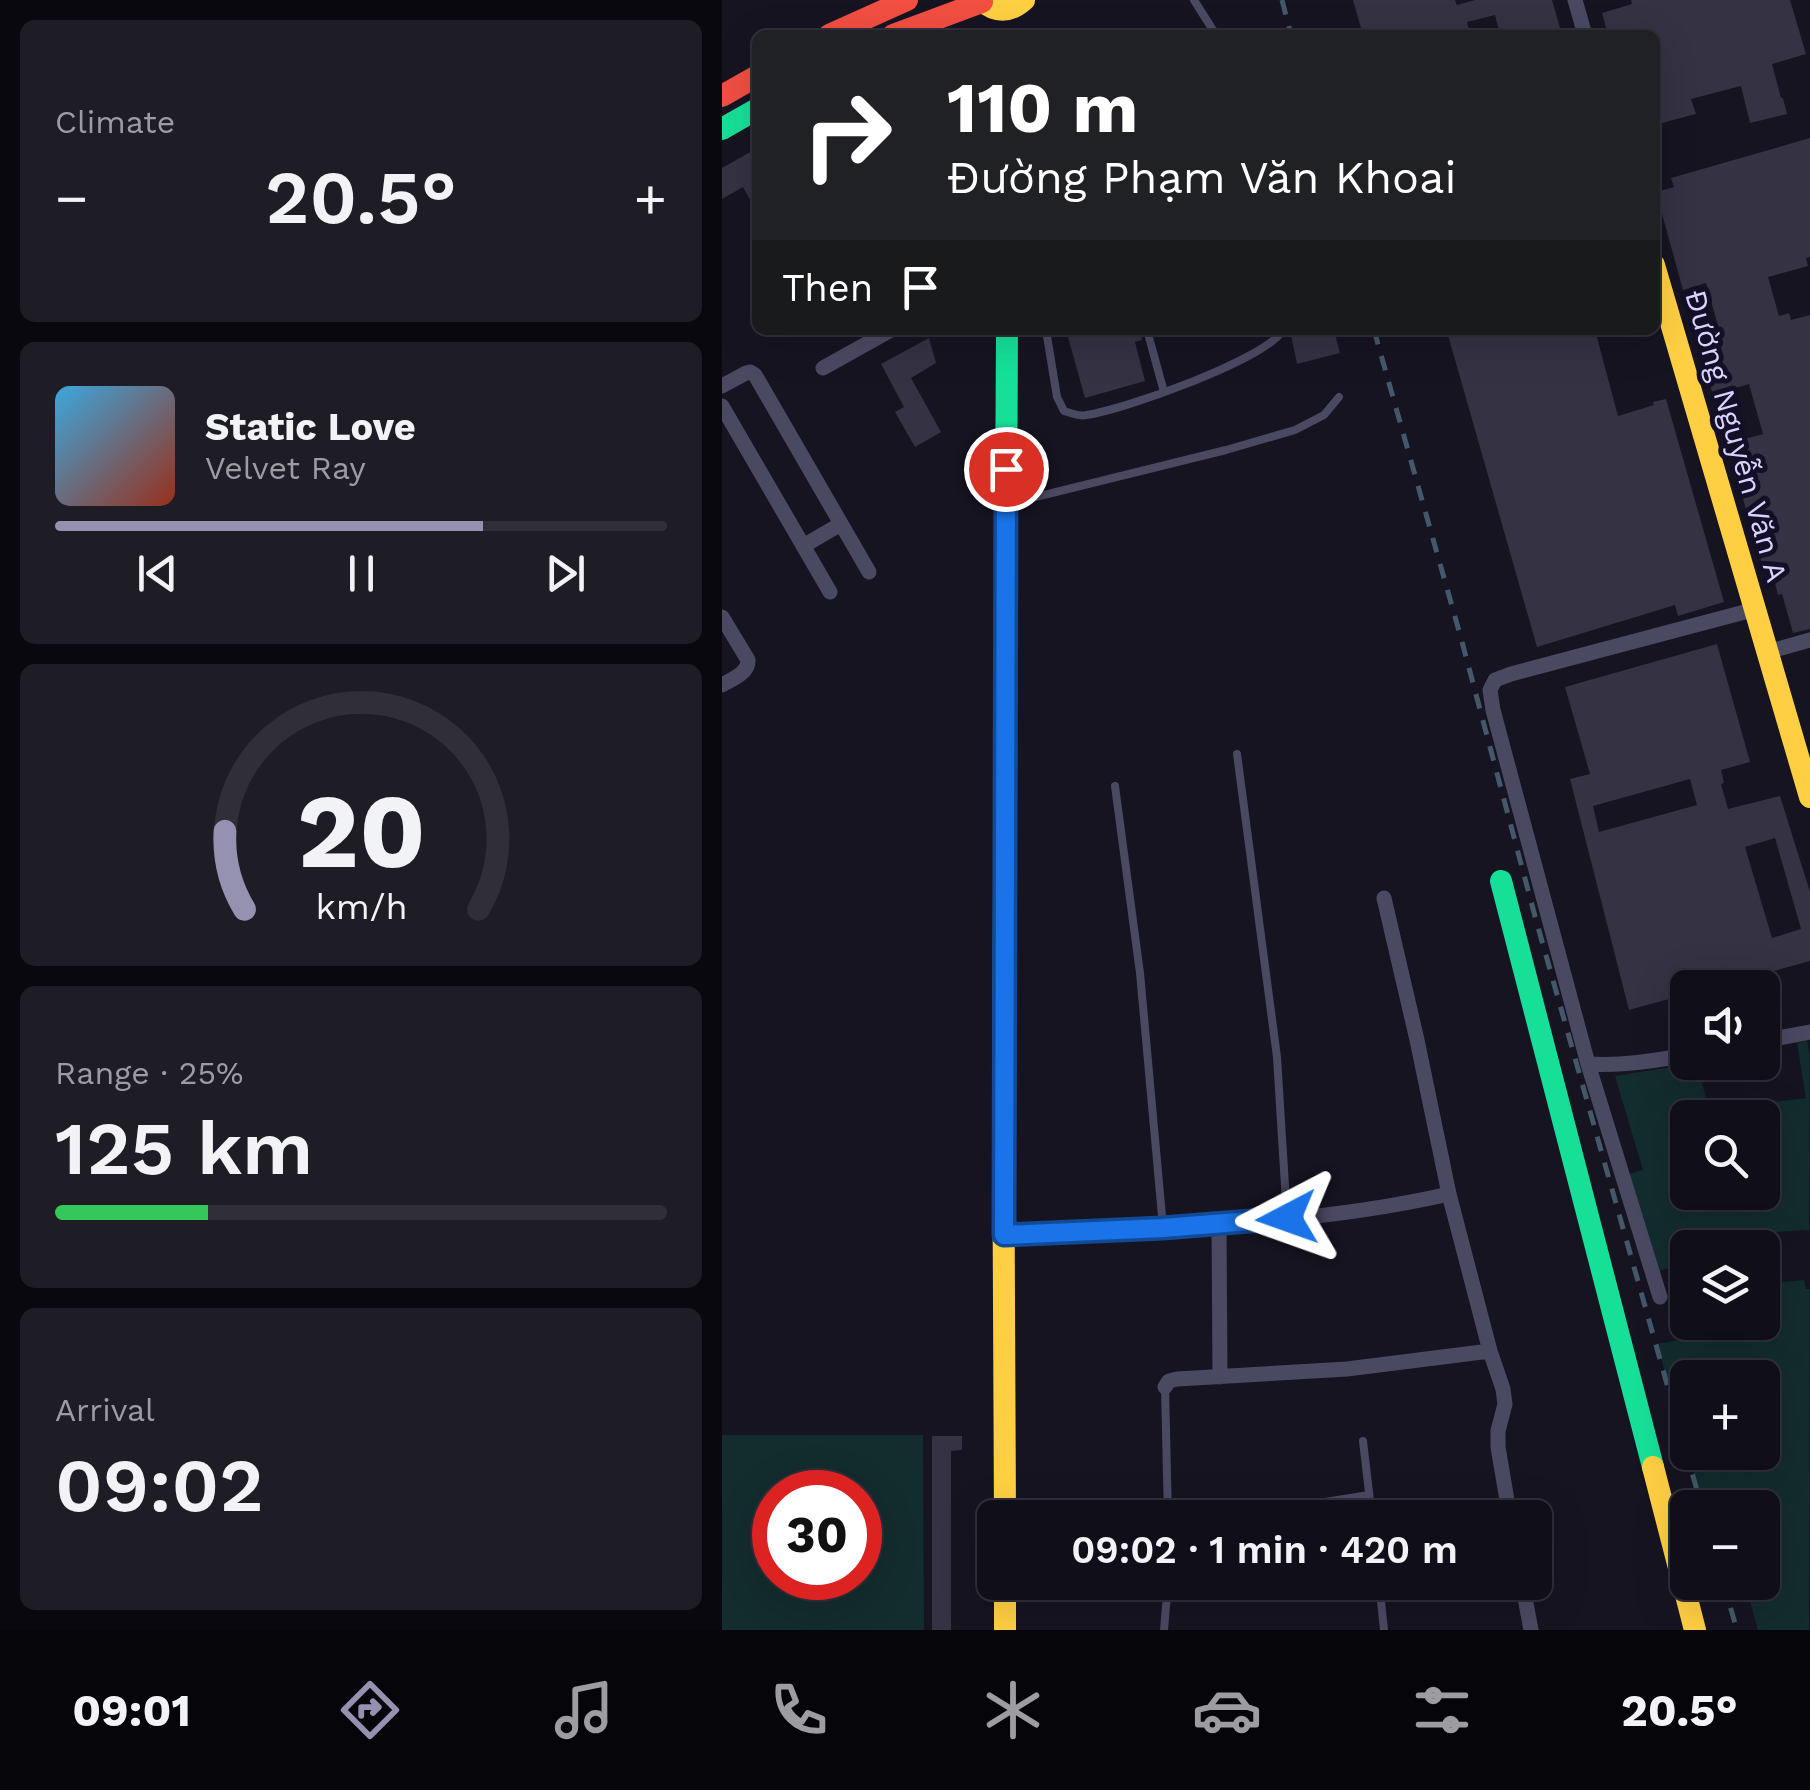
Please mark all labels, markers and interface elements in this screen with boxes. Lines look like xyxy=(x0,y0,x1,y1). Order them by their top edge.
text: 110 m xyxy=(947,67,1138,149)
icon: right xyxy=(782,70,912,200)
text: Climate xyxy=(55,103,175,141)
text: Đường Phạm Văn Khoai xyxy=(947,151,1457,204)
text: 20.5° xyxy=(265,153,457,241)
text: − xyxy=(55,166,88,230)
text: + xyxy=(634,166,667,230)
icon: arrive xyxy=(893,260,948,315)
text: Then xyxy=(782,266,873,310)
street label: Đường Nguyễn Văn A xyxy=(1678,286,1795,586)
text: Static Love xyxy=(205,405,416,449)
pin xyxy=(964,427,1049,512)
icon: arrive xyxy=(979,442,1034,497)
text: Velvet Ray xyxy=(205,449,366,487)
icon: previous xyxy=(130,546,185,601)
icon: pause xyxy=(334,546,389,601)
icon: next xyxy=(538,546,593,601)
text: 20 xyxy=(297,770,425,892)
text: km/h xyxy=(315,886,407,928)
map controls xyxy=(1670,970,1780,1600)
button: sound xyxy=(1670,970,1780,1080)
text: Range · 25% xyxy=(55,1054,243,1092)
button: search xyxy=(1670,1100,1780,1210)
text: 125 km xyxy=(55,1104,313,1192)
position arrow xyxy=(1235,1166,1339,1270)
button: layers xyxy=(1670,1230,1780,1340)
button: + xyxy=(1670,1360,1780,1470)
text: Arrival xyxy=(55,1391,155,1429)
text: 09:02 xyxy=(55,1441,264,1529)
speed limit sign: 30 xyxy=(752,1470,882,1600)
button: − xyxy=(1670,1490,1780,1600)
text: 09:02 · 1 min · 420 m xyxy=(1071,1528,1458,1572)
icon: directions xyxy=(335,1675,405,1745)
icon: music xyxy=(549,1675,619,1745)
icon: phone xyxy=(764,1675,834,1745)
icon: climate xyxy=(978,1675,1048,1745)
icon: car xyxy=(1192,1675,1262,1745)
icon: filters xyxy=(1407,1675,1477,1745)
text: 09:01 xyxy=(72,1684,191,1737)
text: 20.5° xyxy=(1621,1684,1738,1737)

